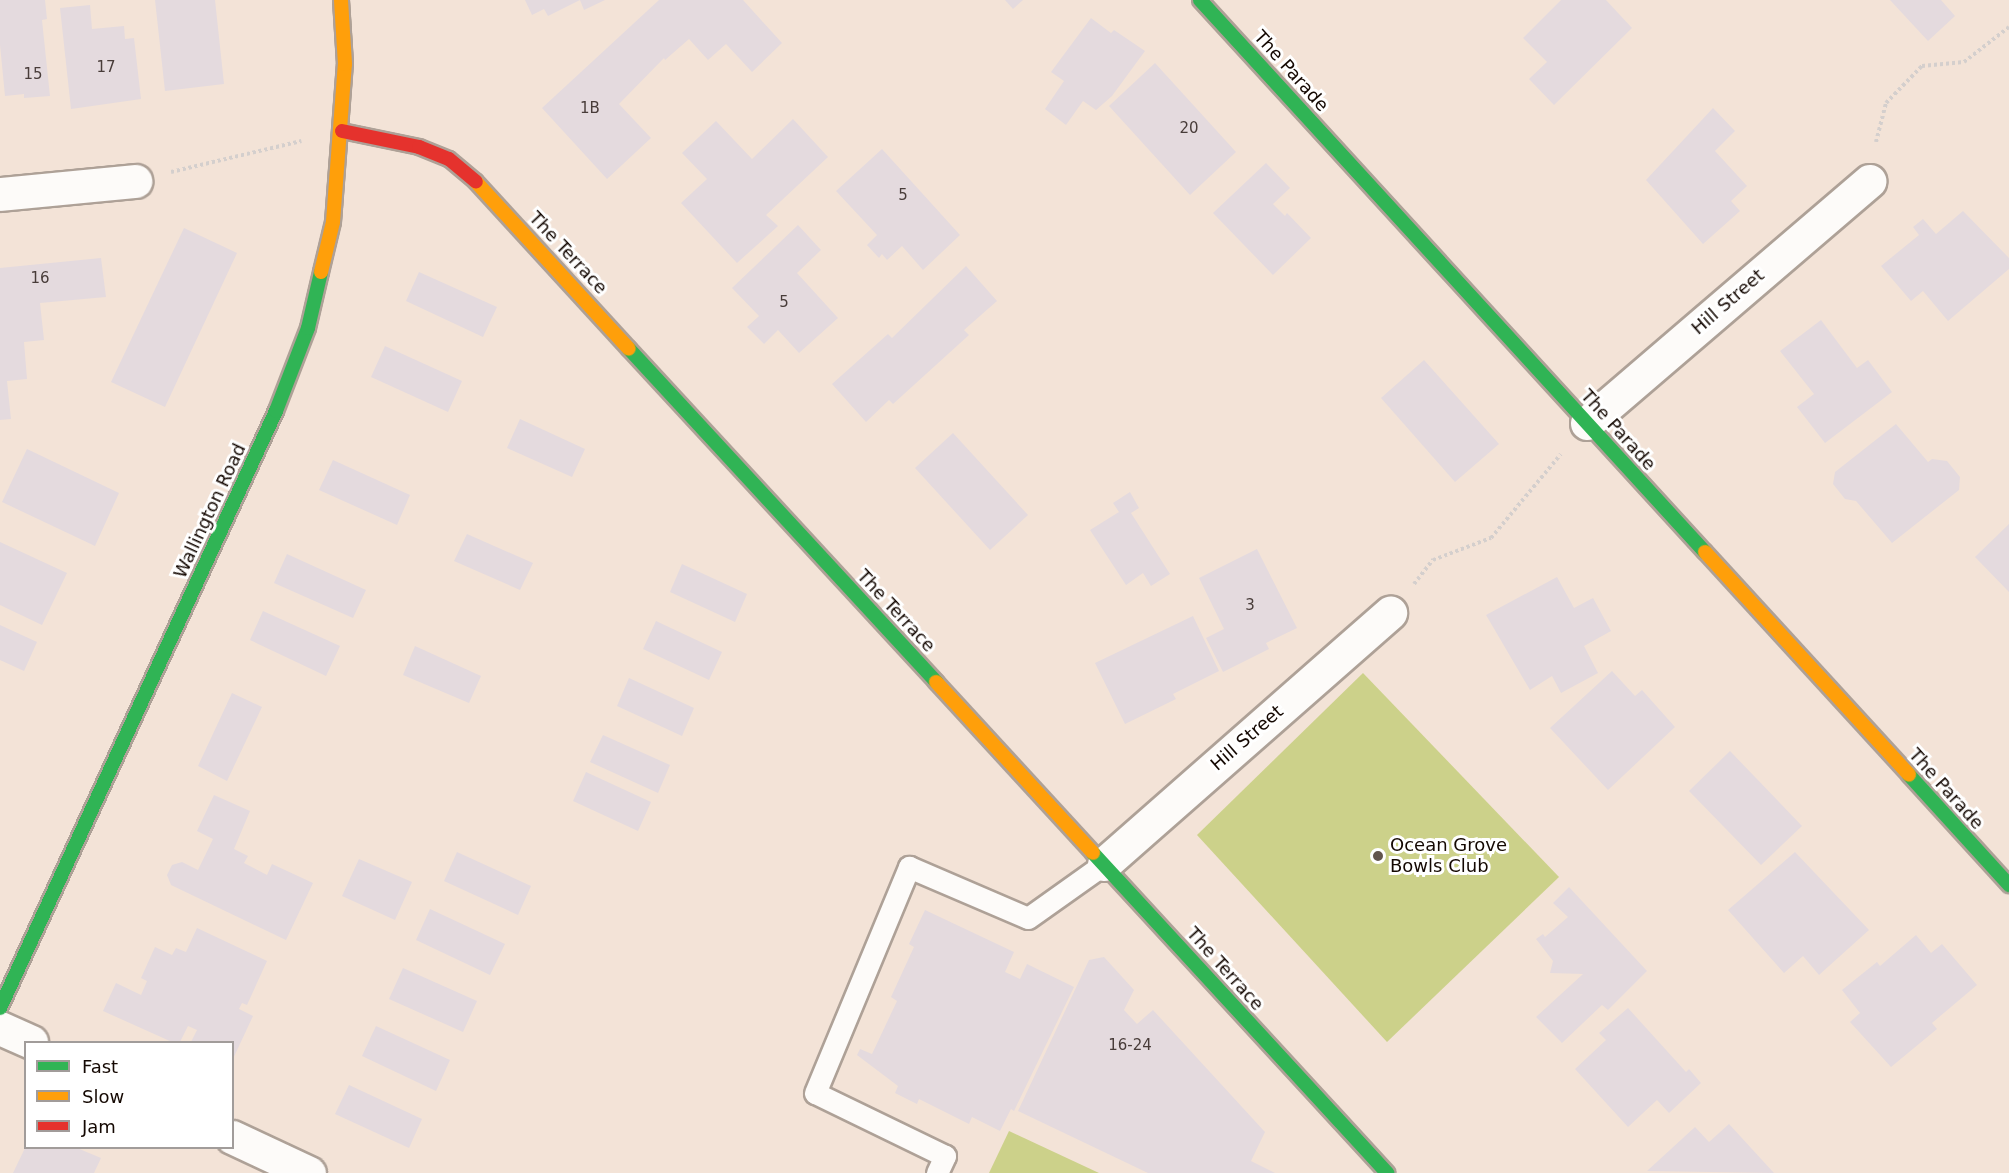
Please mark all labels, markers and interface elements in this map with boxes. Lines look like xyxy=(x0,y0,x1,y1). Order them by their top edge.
street label: The Parade xyxy=(1249,26,1333,116)
house number: 17 xyxy=(96,59,116,77)
house number: 15 xyxy=(23,66,43,84)
house number: 1B xyxy=(580,100,600,118)
house number: 20 xyxy=(1179,120,1199,138)
house number: 5 xyxy=(898,187,908,205)
street label: The Terrace xyxy=(524,207,612,299)
street label: Hill Street xyxy=(1687,265,1769,339)
house number: 16 xyxy=(30,270,50,288)
house number: 5 xyxy=(779,294,789,312)
street label: The Parade xyxy=(1576,385,1660,475)
street label: Wallington Road xyxy=(169,440,251,582)
street label: The Terrace xyxy=(852,565,940,657)
house number: 3 xyxy=(1245,597,1255,615)
street label: Hill Street xyxy=(1206,701,1288,775)
street label: The Parade xyxy=(1904,744,1988,834)
place label: Ocean Grove Bowls Club xyxy=(1390,835,1507,878)
marker: Ocean Grove Bowls Club xyxy=(1371,849,1385,863)
street label: The Terrace xyxy=(1182,923,1268,1015)
house number: 16-24 xyxy=(1108,1037,1152,1055)
legend xyxy=(24,1041,234,1149)
text: Fast xyxy=(82,1056,118,1077)
text: Slow xyxy=(82,1086,124,1107)
text: Jam xyxy=(82,1116,116,1137)

